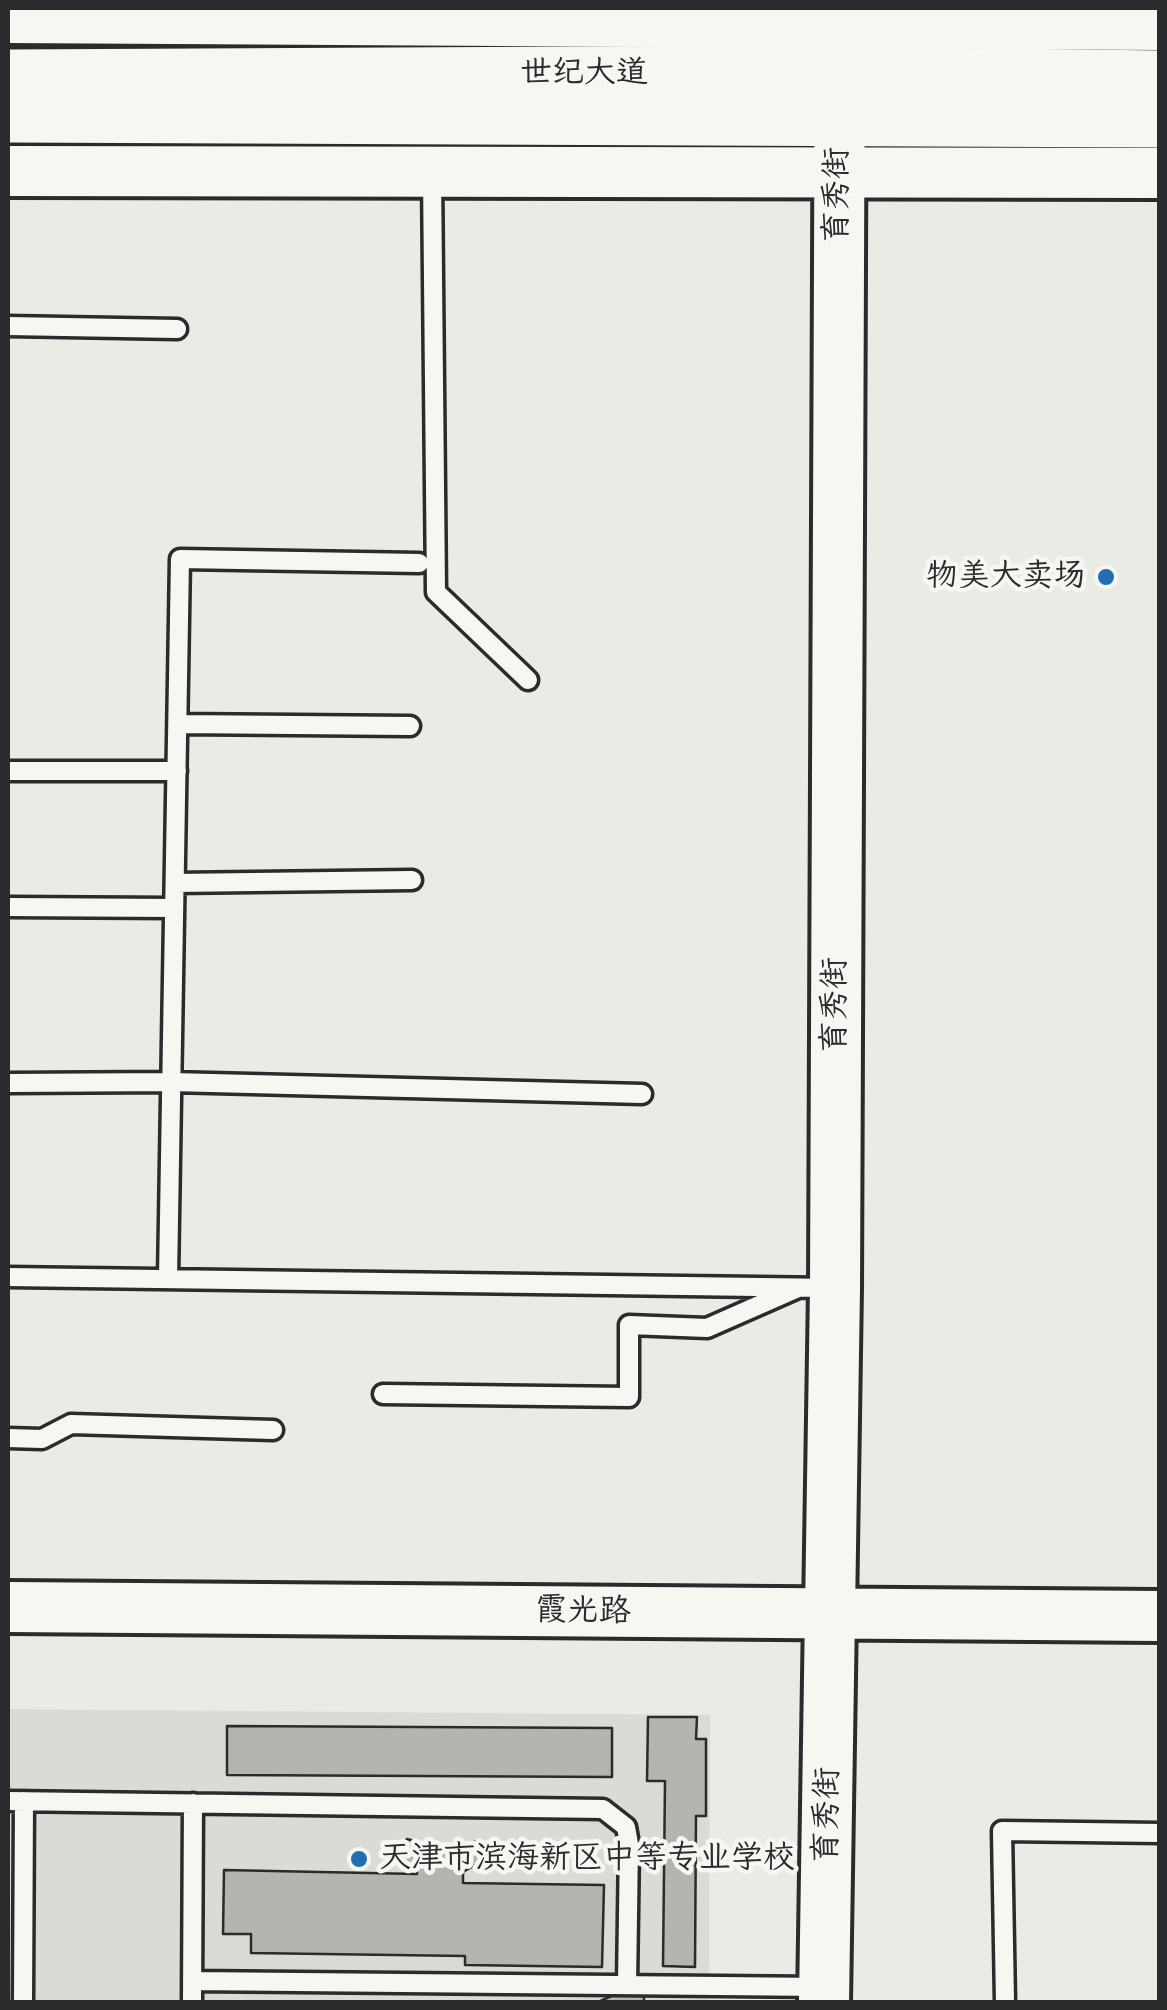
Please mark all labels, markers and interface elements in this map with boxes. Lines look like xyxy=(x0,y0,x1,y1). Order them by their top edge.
street label: 世纪大道 xyxy=(520,55,648,93)
street label: 育秀街 xyxy=(819,147,857,243)
place label: 物美大卖场 xyxy=(926,558,1086,596)
marker: 物美大卖场 xyxy=(1095,566,1117,588)
street label: 育秀街 xyxy=(817,957,855,1053)
street label: 霞光路 xyxy=(535,1592,631,1632)
street label: 育秀街 xyxy=(808,1767,848,1863)
place label: 天津市滨海新区中等专业学校 xyxy=(379,1840,795,1878)
marker: 天津市滨海新区中等专业学校 xyxy=(348,1848,370,1870)

